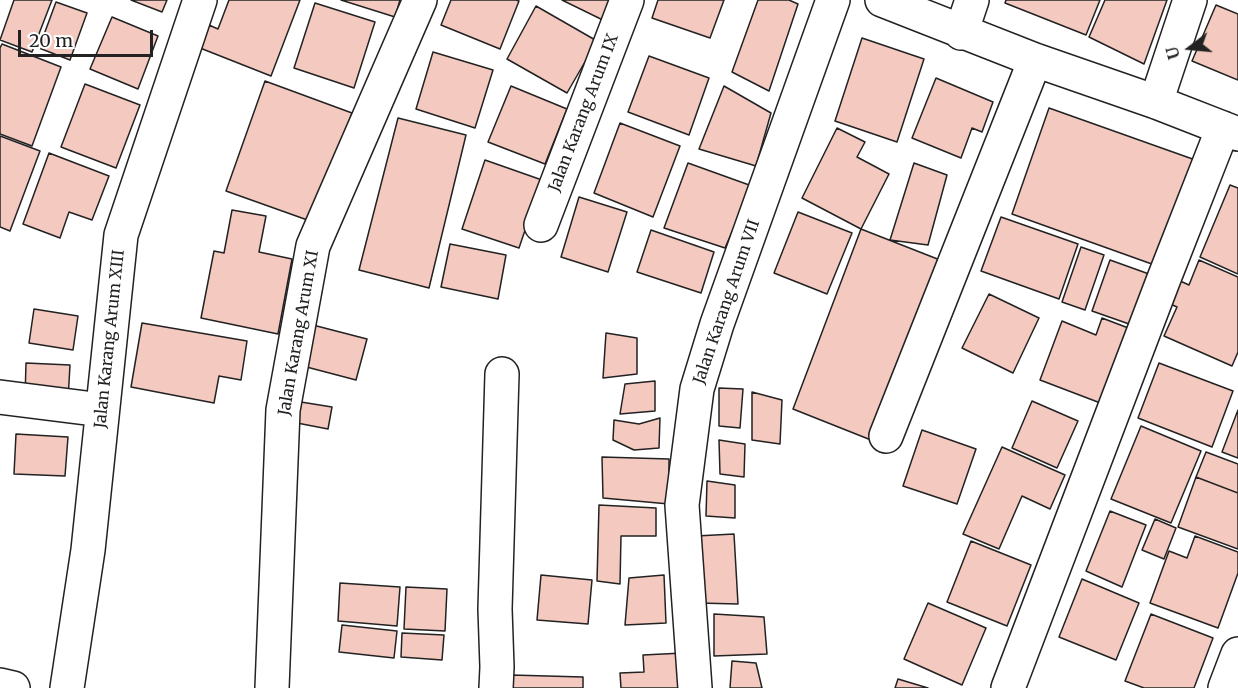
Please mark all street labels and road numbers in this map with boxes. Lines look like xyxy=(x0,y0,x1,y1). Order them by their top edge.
street label: Jalan Karang Arum IX xyxy=(545,31,623,195)
street label: Jalan Karang Arum VII xyxy=(690,217,764,387)
street label: Jalan Karang Arum XIII xyxy=(91,249,129,429)
street label: Jalan Karang Arum XI xyxy=(275,249,323,417)

